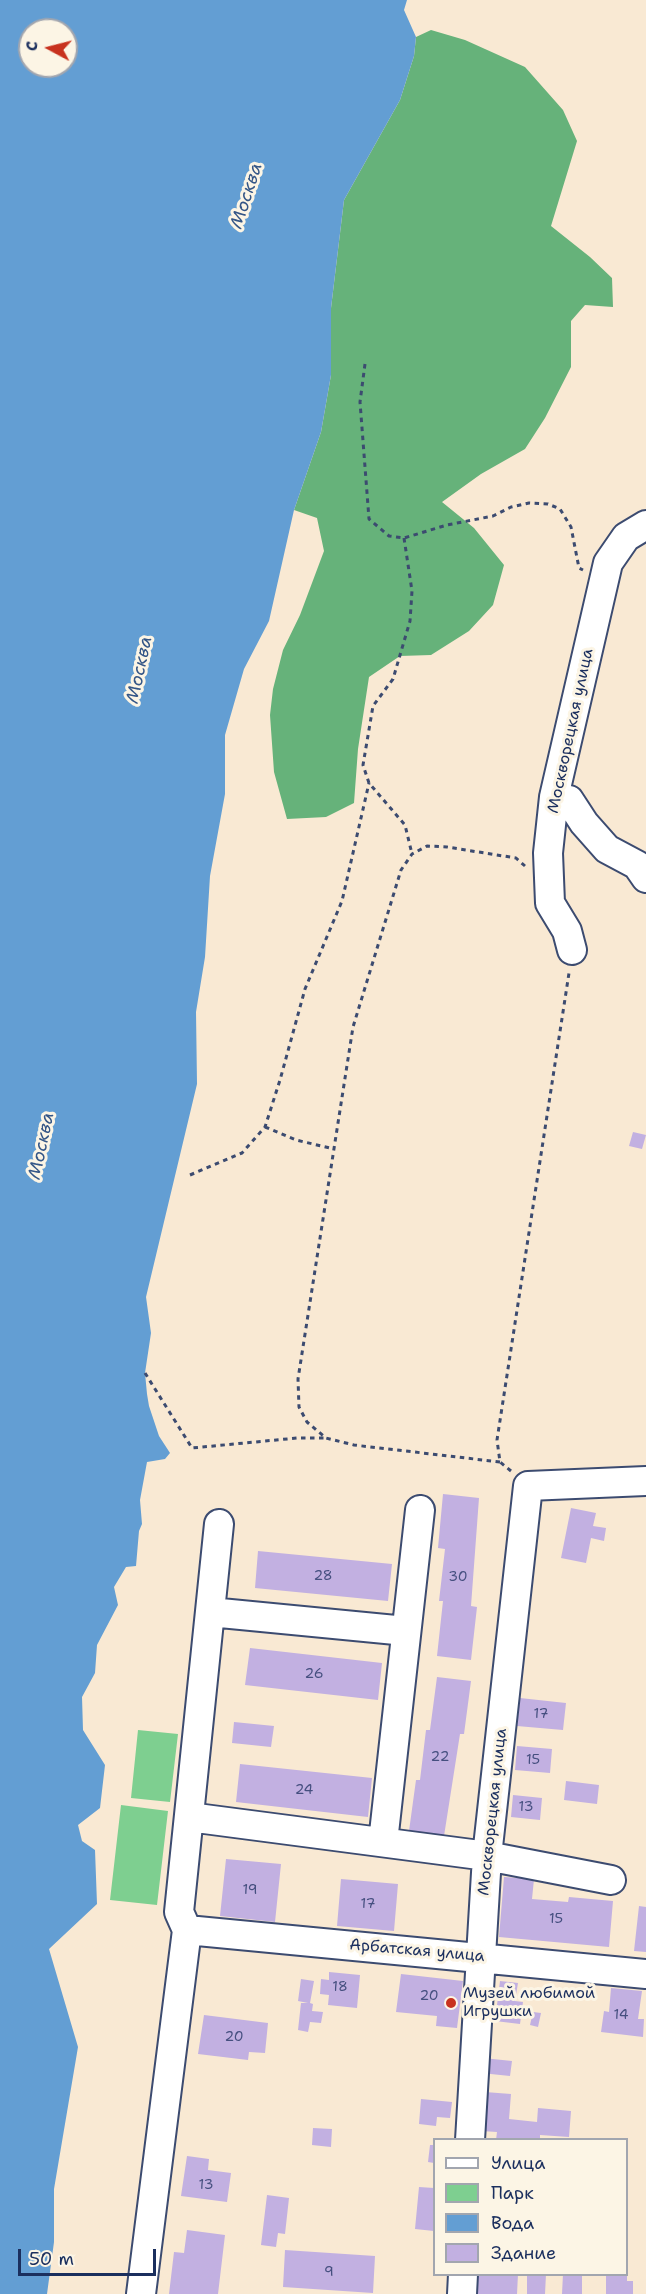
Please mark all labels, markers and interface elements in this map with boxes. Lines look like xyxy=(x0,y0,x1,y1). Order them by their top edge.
north arrow xyxy=(18,18,78,78)
text: С xyxy=(21,40,43,52)
water label: Москва xyxy=(226,160,268,232)
water label: Москва xyxy=(122,635,158,705)
street label: Москворецкая улица xyxy=(544,647,598,815)
water label: Москва xyxy=(24,1111,60,1181)
house number: 28 xyxy=(313,1568,333,1584)
house number: 30 xyxy=(448,1569,468,1585)
house number: 26 xyxy=(305,1666,323,1682)
house number: 17 xyxy=(534,1706,548,1722)
street label: Москворецкая улица xyxy=(475,1727,511,1897)
house number: 22 xyxy=(431,1749,449,1765)
house number: 15 xyxy=(526,1752,540,1768)
house number: 24 xyxy=(295,1782,313,1798)
house number: 13 xyxy=(519,1799,533,1815)
house number: 19 xyxy=(242,1882,258,1898)
house number: 17 xyxy=(361,1896,375,1912)
house number: 15 xyxy=(549,1911,563,1927)
street label: Арбатская улица xyxy=(349,1936,485,1966)
house number: 18 xyxy=(332,1979,348,1995)
place label: Музей любимой Игрушки xyxy=(463,1984,595,2022)
house number: 20 xyxy=(419,1988,439,2004)
marker: Музей любимой Игрушки xyxy=(444,1996,458,2010)
house number: 14 xyxy=(613,2007,629,2023)
house number: 20 xyxy=(224,2029,244,2045)
legend xyxy=(433,2138,628,2276)
text: Улица xyxy=(491,2151,545,2175)
house number: 13 xyxy=(199,2177,213,2193)
text: Парк xyxy=(491,2181,534,2205)
text: Вода xyxy=(491,2211,534,2235)
scale bar xyxy=(21,2237,159,2275)
text: Здание xyxy=(491,2241,556,2265)
text: 50 m xyxy=(29,2247,74,2271)
house number: 9 xyxy=(324,2264,334,2280)

